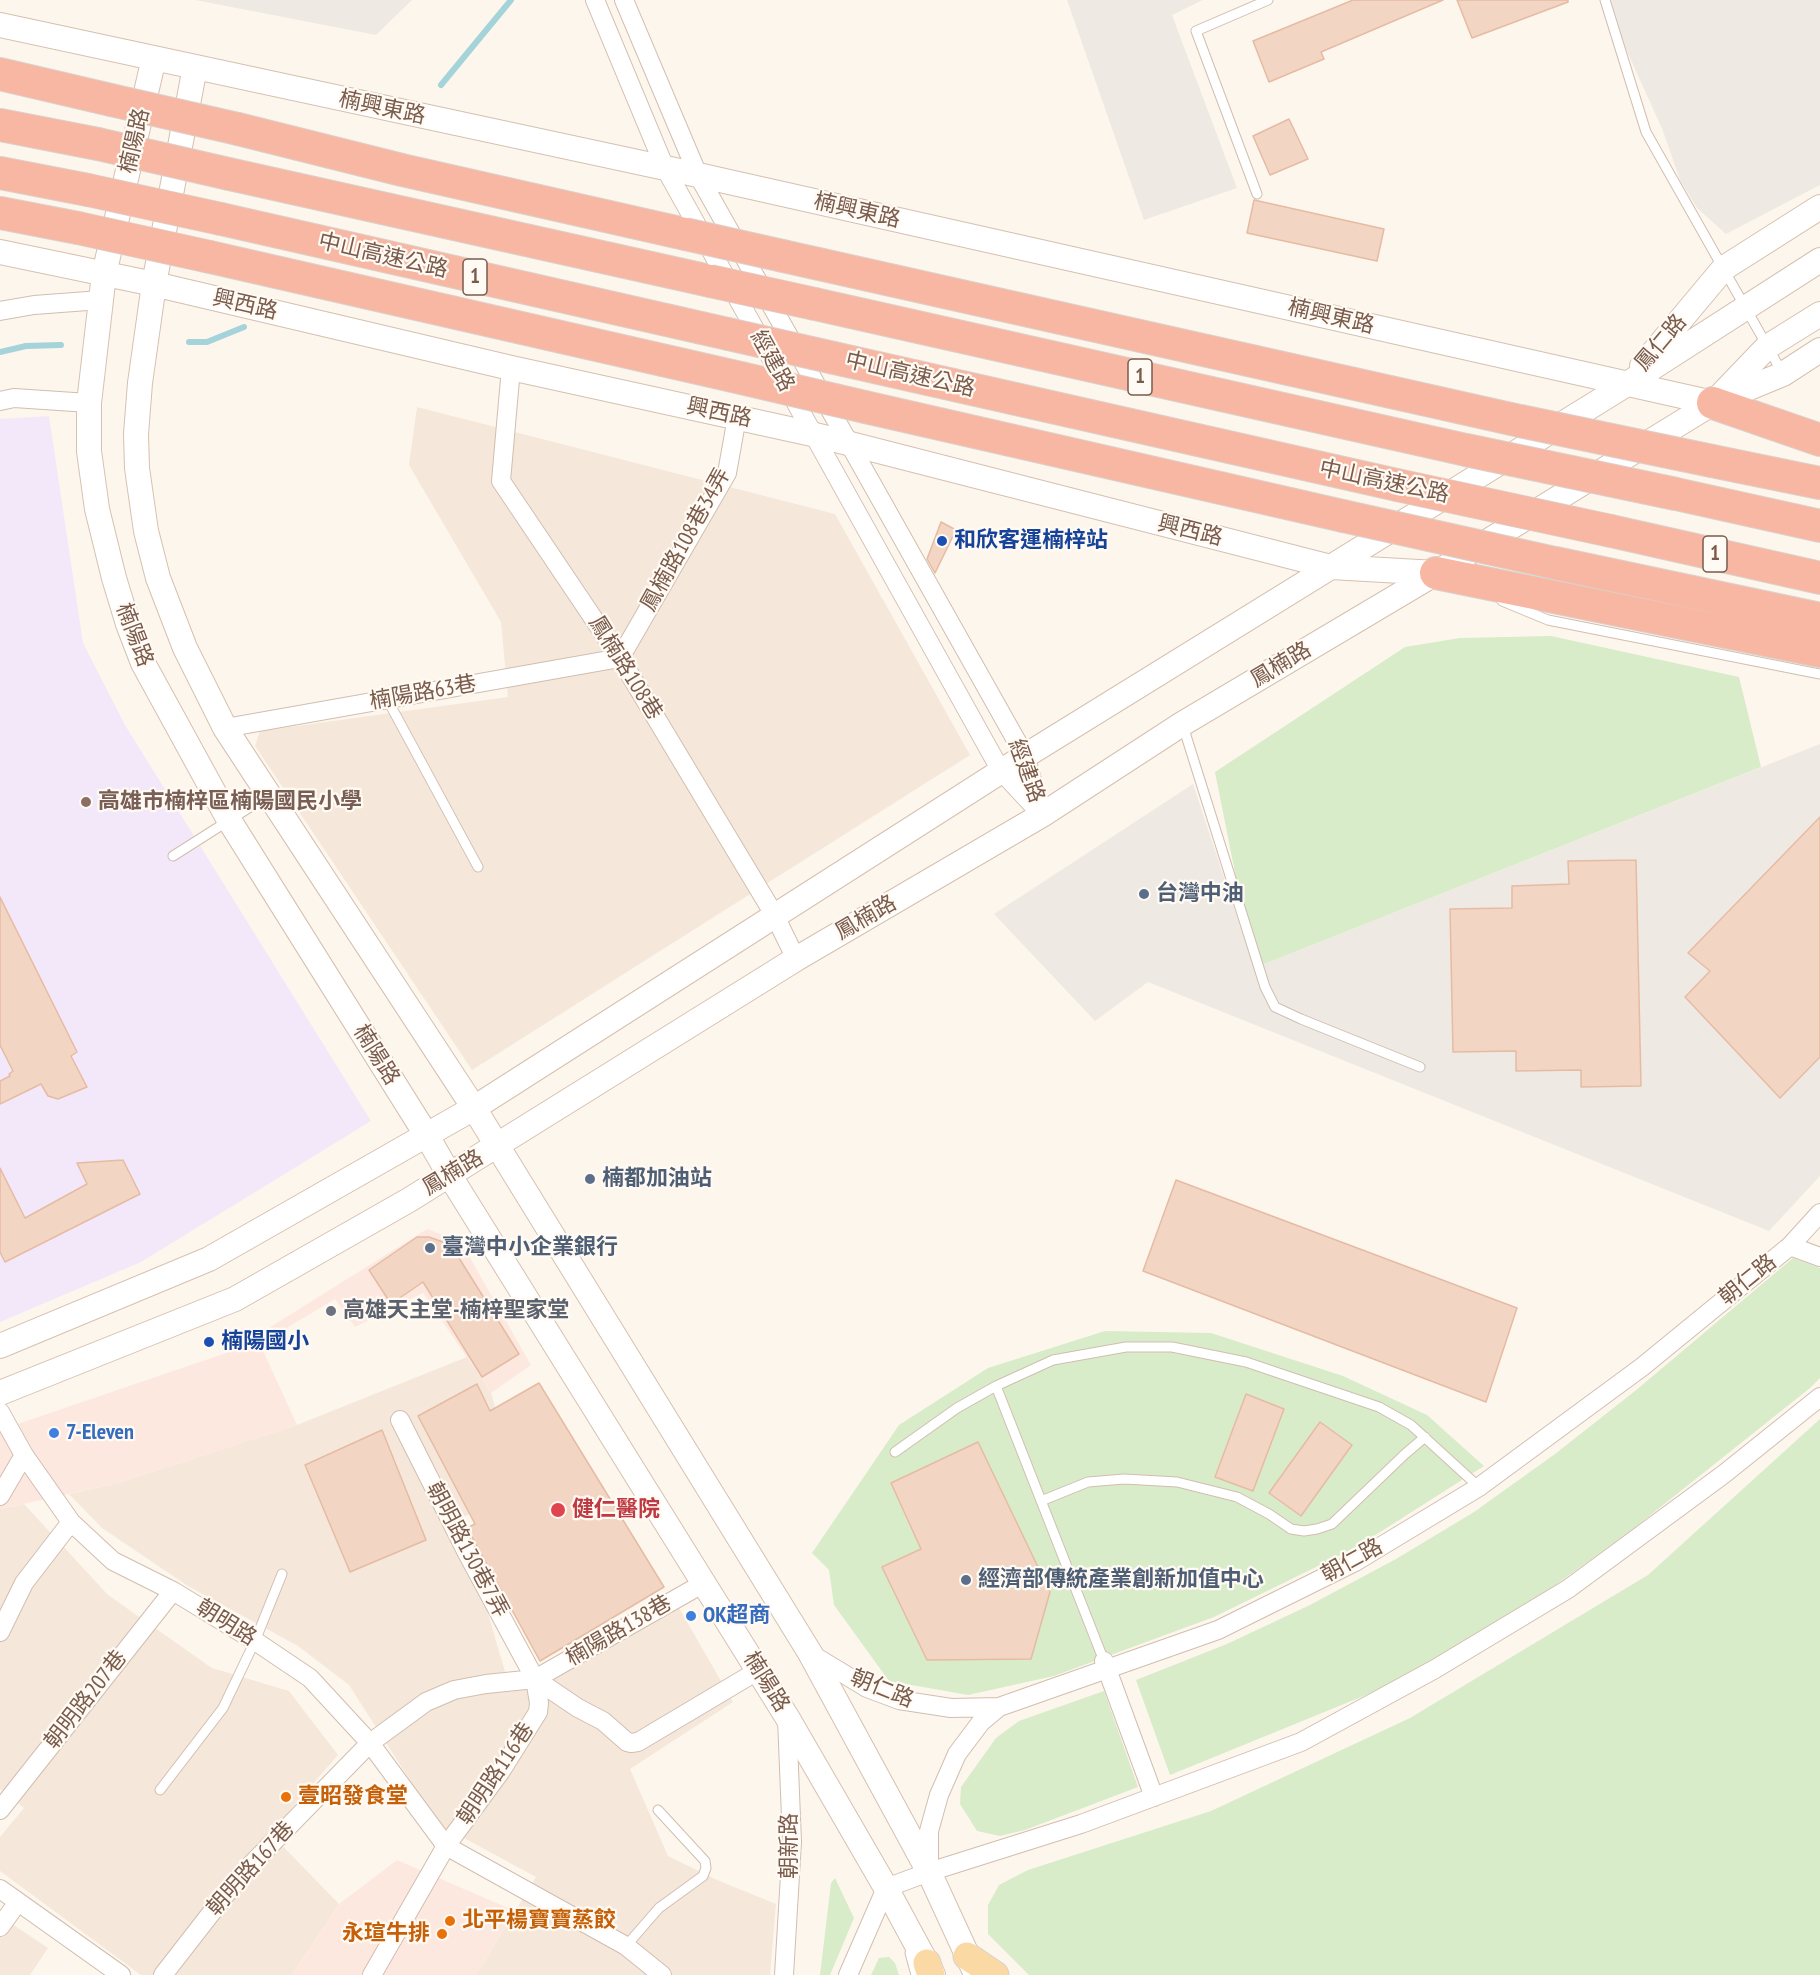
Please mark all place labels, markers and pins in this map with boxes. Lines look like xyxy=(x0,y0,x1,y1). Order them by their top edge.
place label: 和欣客運楠梓站 xyxy=(954,528,1108,554)
marker: 和欣客運楠梓站 xyxy=(935,534,949,548)
place label: 高雄市楠梓區楠陽國民小學 xyxy=(98,789,362,815)
marker: 高雄市楠梓區楠陽國民小學 xyxy=(79,795,93,809)
place label: 台灣中油 xyxy=(1156,881,1244,907)
marker: 台灣中油 xyxy=(1137,887,1151,901)
place label: 楠都加油站 xyxy=(602,1166,712,1192)
marker: 楠都加油站 xyxy=(583,1172,597,1186)
place label: 臺灣中小企業銀行 xyxy=(442,1235,618,1261)
marker: 臺灣中小企業銀行 xyxy=(423,1241,437,1255)
place label: 高雄天主堂-楠梓聖家堂 xyxy=(343,1298,570,1324)
marker: 高雄天主堂-楠梓聖家堂 xyxy=(324,1304,338,1318)
place label: 楠陽國小 xyxy=(221,1329,309,1355)
marker: 楠陽國小 xyxy=(202,1335,216,1349)
place label: 7-Eleven xyxy=(66,1420,134,1446)
marker: 7-Eleven xyxy=(47,1426,61,1440)
place label: 健仁醫院 xyxy=(572,1497,660,1523)
marker: 健仁醫院 xyxy=(549,1501,567,1519)
place label: 經濟部傳統產業創新加值中心 xyxy=(978,1567,1264,1593)
marker: 經濟部傳統產業創新加值中心 xyxy=(959,1573,973,1587)
place label: OK超商 xyxy=(703,1603,771,1629)
marker: OK超商 xyxy=(684,1609,698,1623)
place label: 壹昭發食堂 xyxy=(298,1784,408,1810)
marker: 壹昭發食堂 xyxy=(279,1790,293,1804)
place label: 北平楊寶寶蒸餃 xyxy=(462,1908,616,1934)
marker: 北平楊寶寶蒸餃 xyxy=(443,1914,457,1928)
place label: 永瑄牛排 xyxy=(342,1921,430,1947)
marker: 永瑄牛排 xyxy=(435,1927,449,1941)

